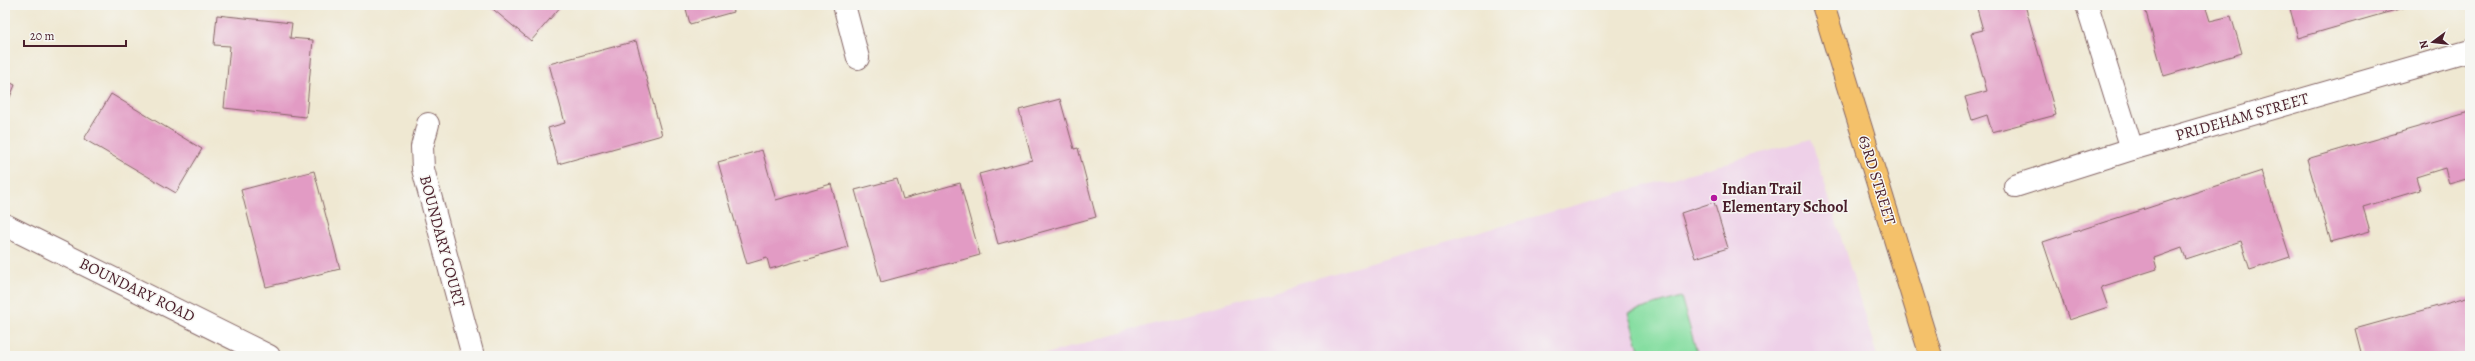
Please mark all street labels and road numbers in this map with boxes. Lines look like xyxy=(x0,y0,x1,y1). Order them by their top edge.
street label: PRIDEHAM STREET xyxy=(2173,87,2311,147)
street label: 63RD STREET xyxy=(1853,132,1901,228)
street label: BOUNDARY COURT xyxy=(414,173,470,309)
street label: BOUNDARY ROAD xyxy=(75,252,199,328)

